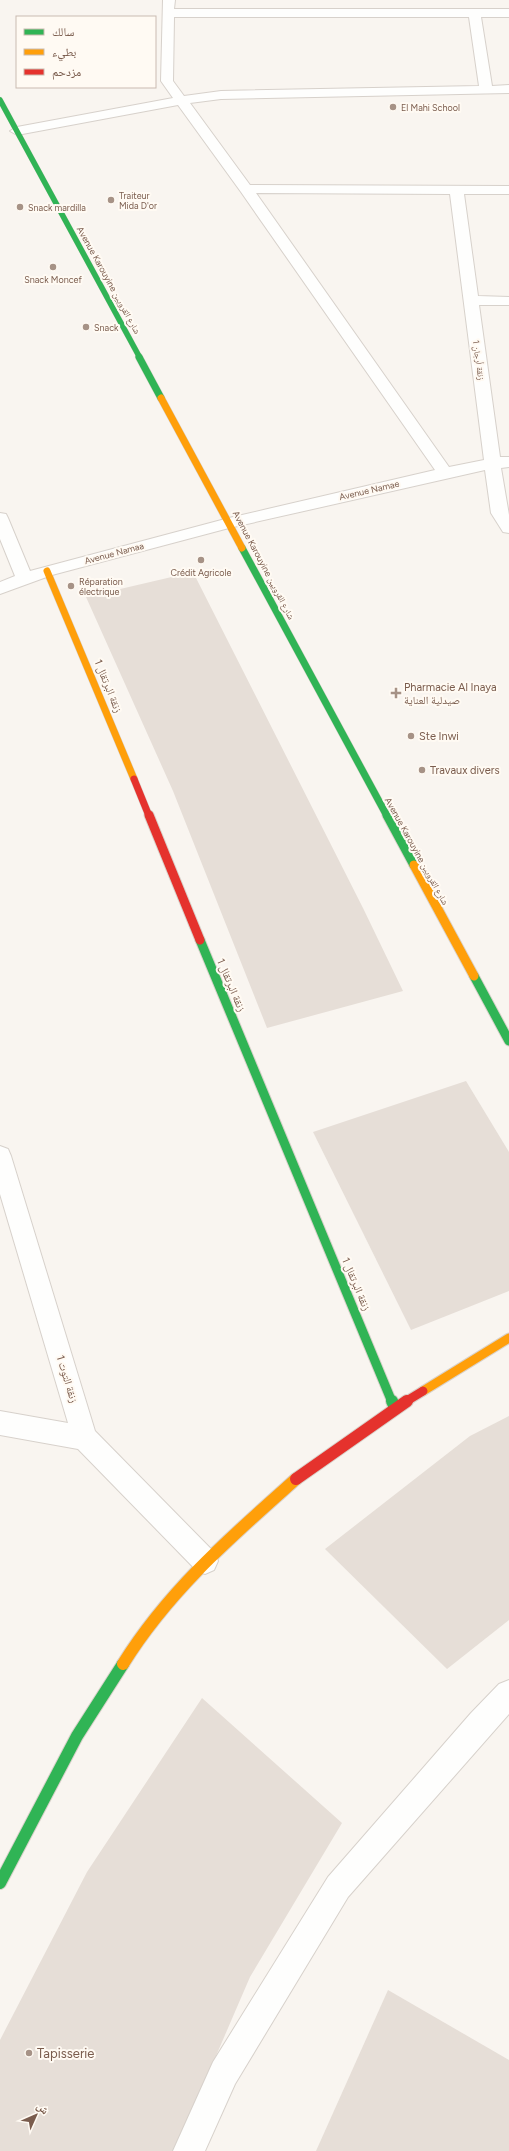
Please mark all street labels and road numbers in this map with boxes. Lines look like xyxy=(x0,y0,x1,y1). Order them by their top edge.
street label: Avenue Karouyine شارع القرويين xyxy=(74,224,143,336)
street label: زنقة أرجان 1 xyxy=(471,339,487,381)
street label: Avenue Namae xyxy=(338,478,400,502)
street label: Avenue Karouyine شارع القرويين xyxy=(230,509,297,622)
street label: Avenue Namaa xyxy=(83,540,145,566)
street label: زنقة البرتقال 1 xyxy=(91,657,125,715)
street label: Avenue Karouyine شارع القرويين xyxy=(382,795,451,907)
street label: زنقة البرتقال 1 xyxy=(214,956,248,1014)
street label: زنقة البرتقال 1 xyxy=(339,1255,373,1313)
street label: زنقة التوت 1 xyxy=(54,1354,80,1404)

